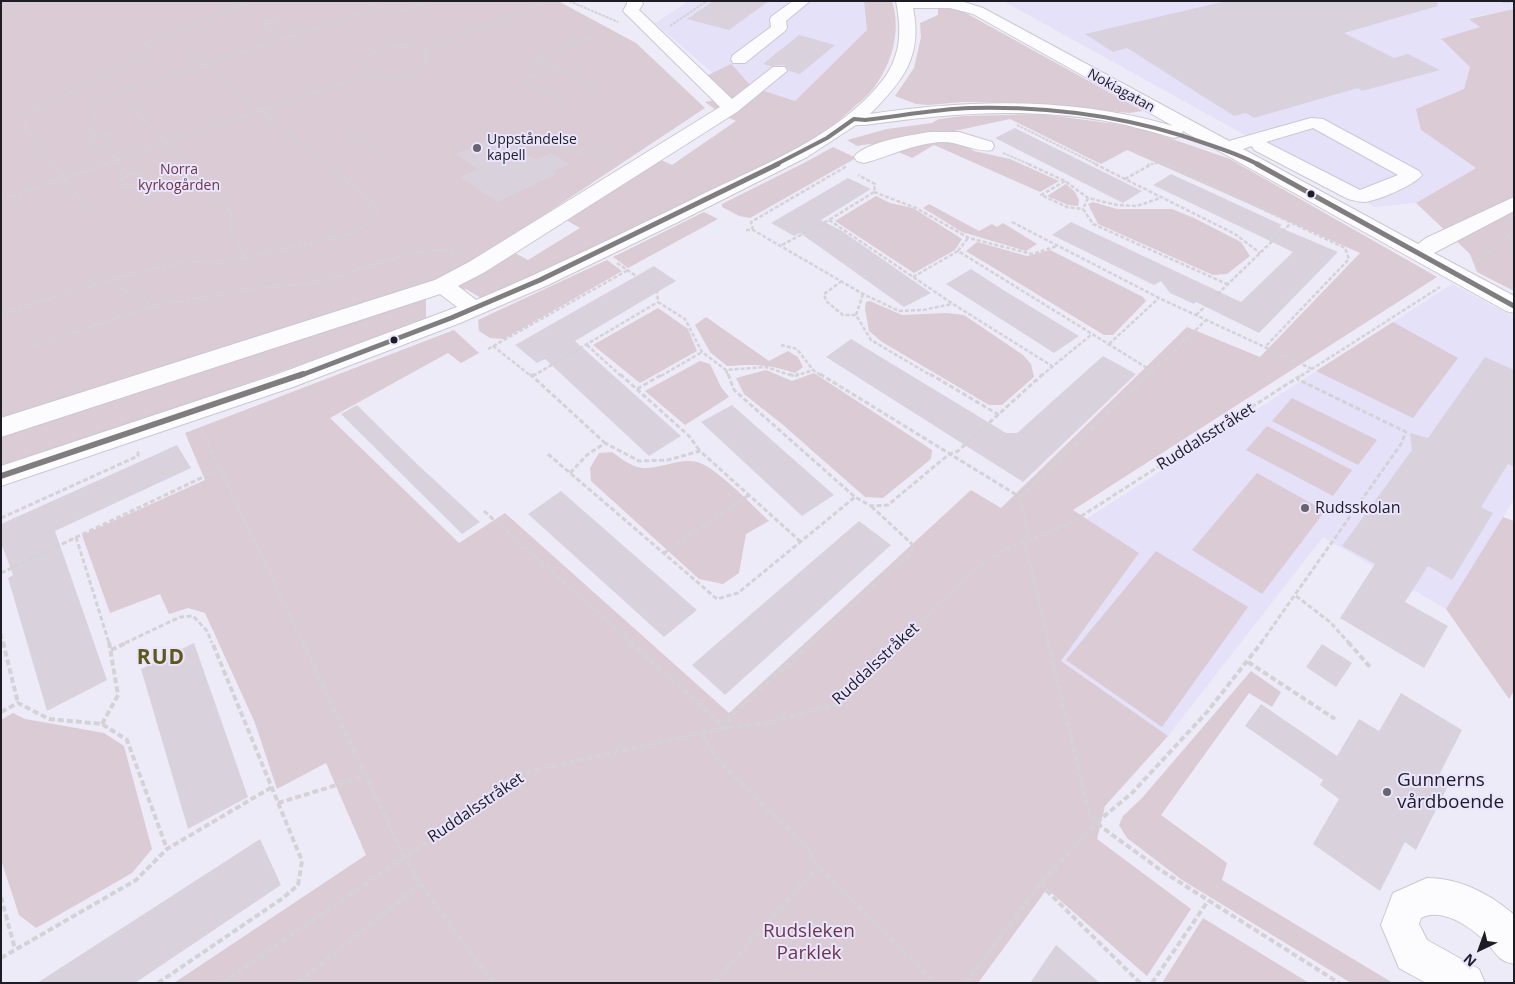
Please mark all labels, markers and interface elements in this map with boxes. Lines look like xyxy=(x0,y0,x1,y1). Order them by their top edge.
street label: Nokiagatan xyxy=(1084,66,1158,116)
place label: Uppståndelse kapell xyxy=(487,132,577,164)
marker: Uppståndelse kapell xyxy=(471,142,483,154)
park label: Norra kyrkogården xyxy=(138,162,220,194)
unlabelled marker xyxy=(1306,189,1316,199)
unlabelled marker xyxy=(389,335,399,345)
street label: Ruddalsstråket xyxy=(1154,399,1258,475)
place label: Rudsskolan xyxy=(1315,498,1400,518)
marker: Rudsskolan xyxy=(1299,502,1311,514)
street label: Ruddalsstråket xyxy=(829,619,923,709)
district label: RUD xyxy=(136,645,186,671)
street label: Ruddalsstråket xyxy=(424,769,528,847)
place label: Gunnerns vårdboende xyxy=(1397,770,1504,814)
marker: Gunnerns vårdboende xyxy=(1381,786,1393,798)
park label: Rudsleken Parklek xyxy=(763,921,855,965)
north arrow xyxy=(1455,924,1505,974)
text: N xyxy=(1459,950,1480,971)

